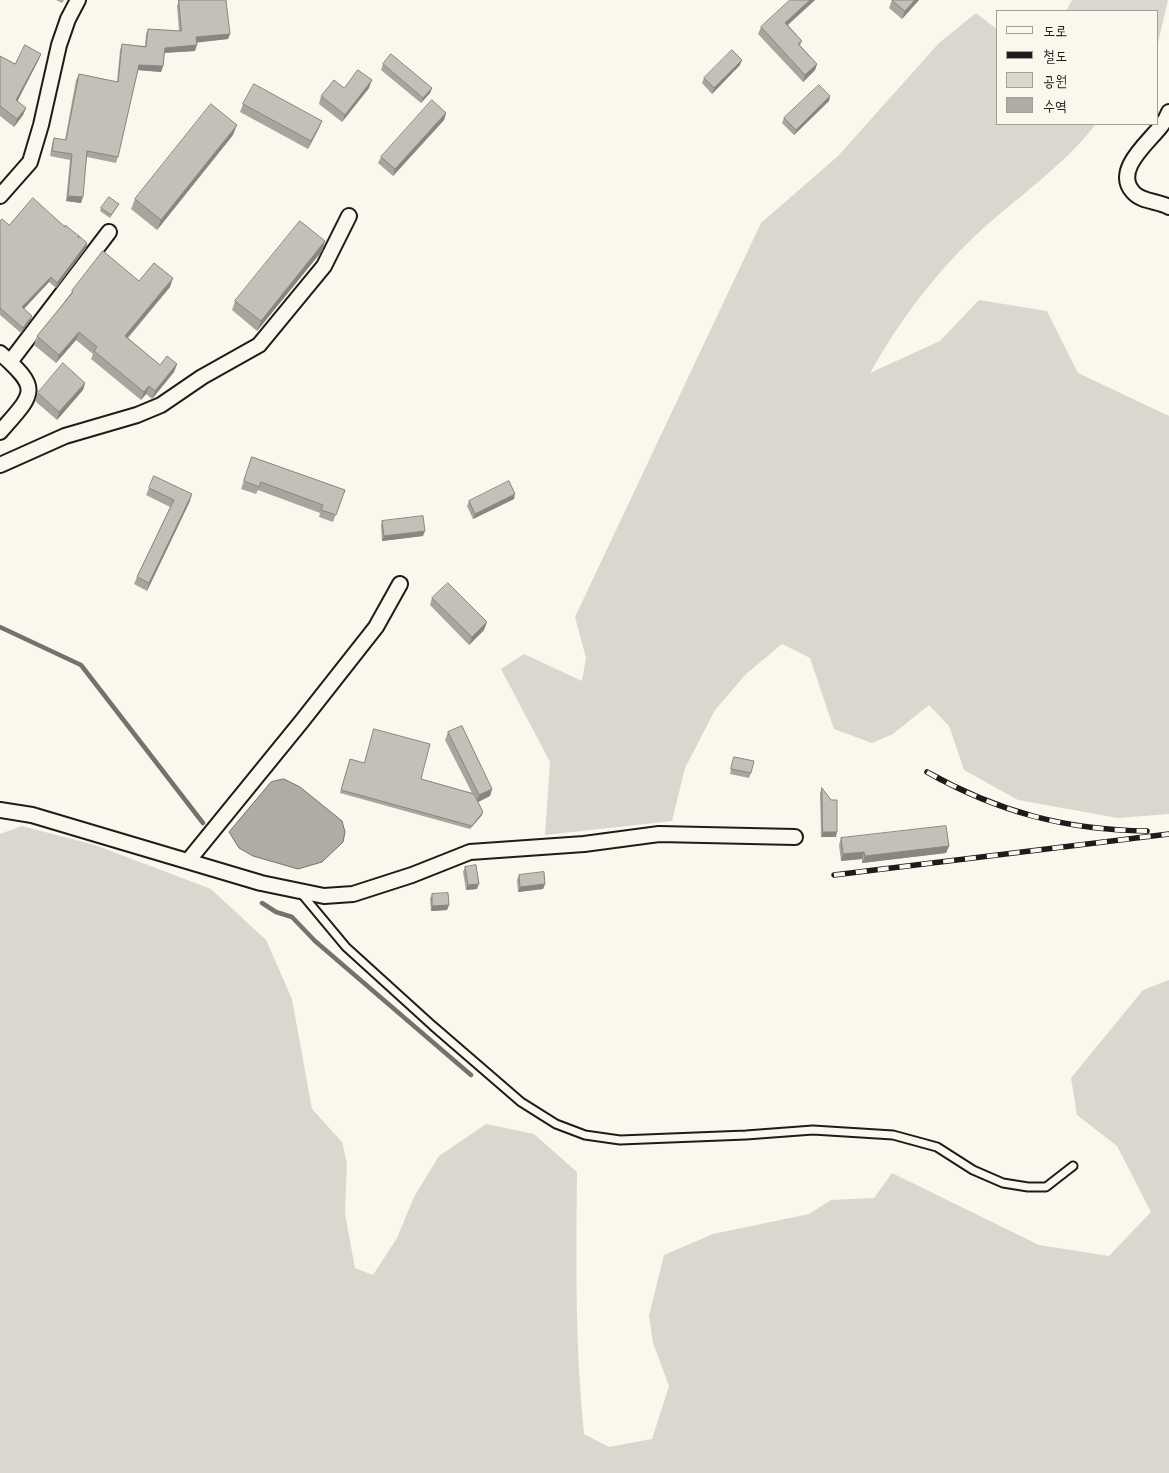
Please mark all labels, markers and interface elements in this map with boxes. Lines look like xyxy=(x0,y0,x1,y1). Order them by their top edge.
legend xyxy=(996,10,1159,125)
text: 도로 xyxy=(1043,18,1067,41)
text: 철도 xyxy=(1043,43,1067,66)
text: 공원 xyxy=(1043,68,1067,91)
text: 수역 xyxy=(1043,93,1067,116)

